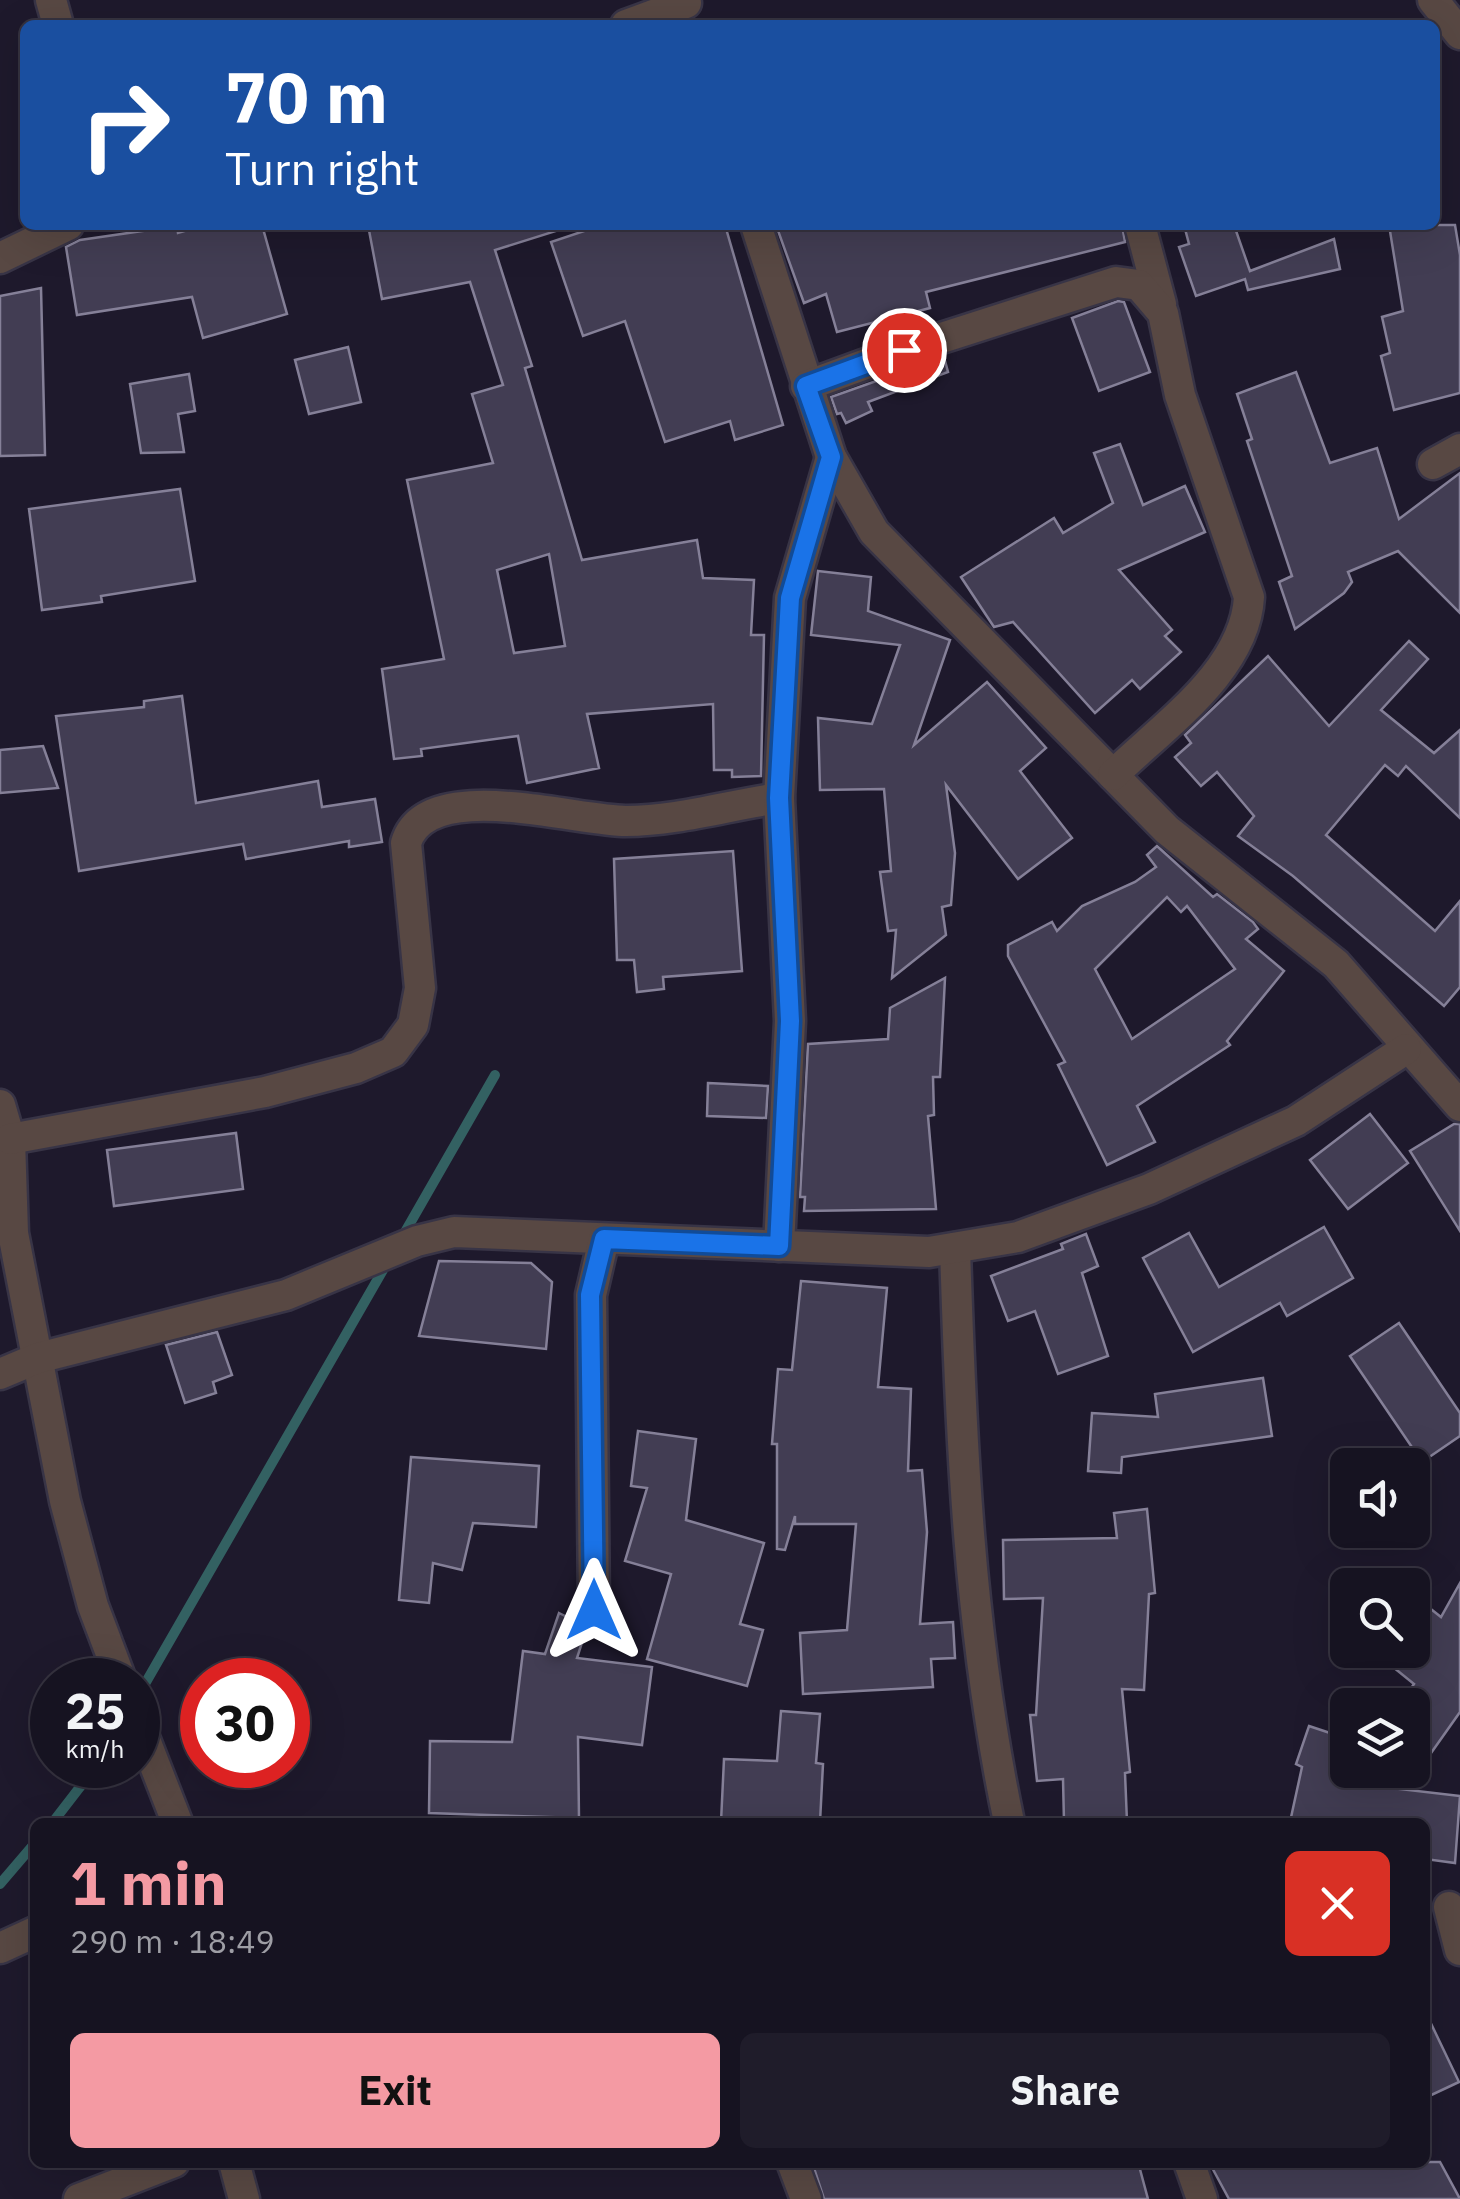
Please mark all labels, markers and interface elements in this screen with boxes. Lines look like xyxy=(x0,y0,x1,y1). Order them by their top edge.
text: 70 m xyxy=(225,51,388,142)
icon: right xyxy=(60,60,190,190)
text: Turn right xyxy=(225,139,420,197)
pin xyxy=(862,308,947,393)
icon: arrive xyxy=(877,323,932,378)
map controls xyxy=(1330,1448,1430,1788)
button: sound xyxy=(1330,1448,1430,1548)
position arrow xyxy=(542,1558,646,1662)
button: search xyxy=(1330,1568,1430,1668)
speed limit sign: 30 xyxy=(180,1658,310,1788)
text: 25 xyxy=(65,1678,125,1743)
button: layers xyxy=(1330,1688,1430,1788)
text: km/h xyxy=(66,1732,124,1765)
text: 1 min xyxy=(70,1843,227,1922)
button: close xyxy=(1285,1851,1390,1956)
text: 290 m · 18:49 xyxy=(70,1920,275,1962)
button: Exit xyxy=(70,2033,720,2148)
button: Share xyxy=(740,2033,1390,2148)

